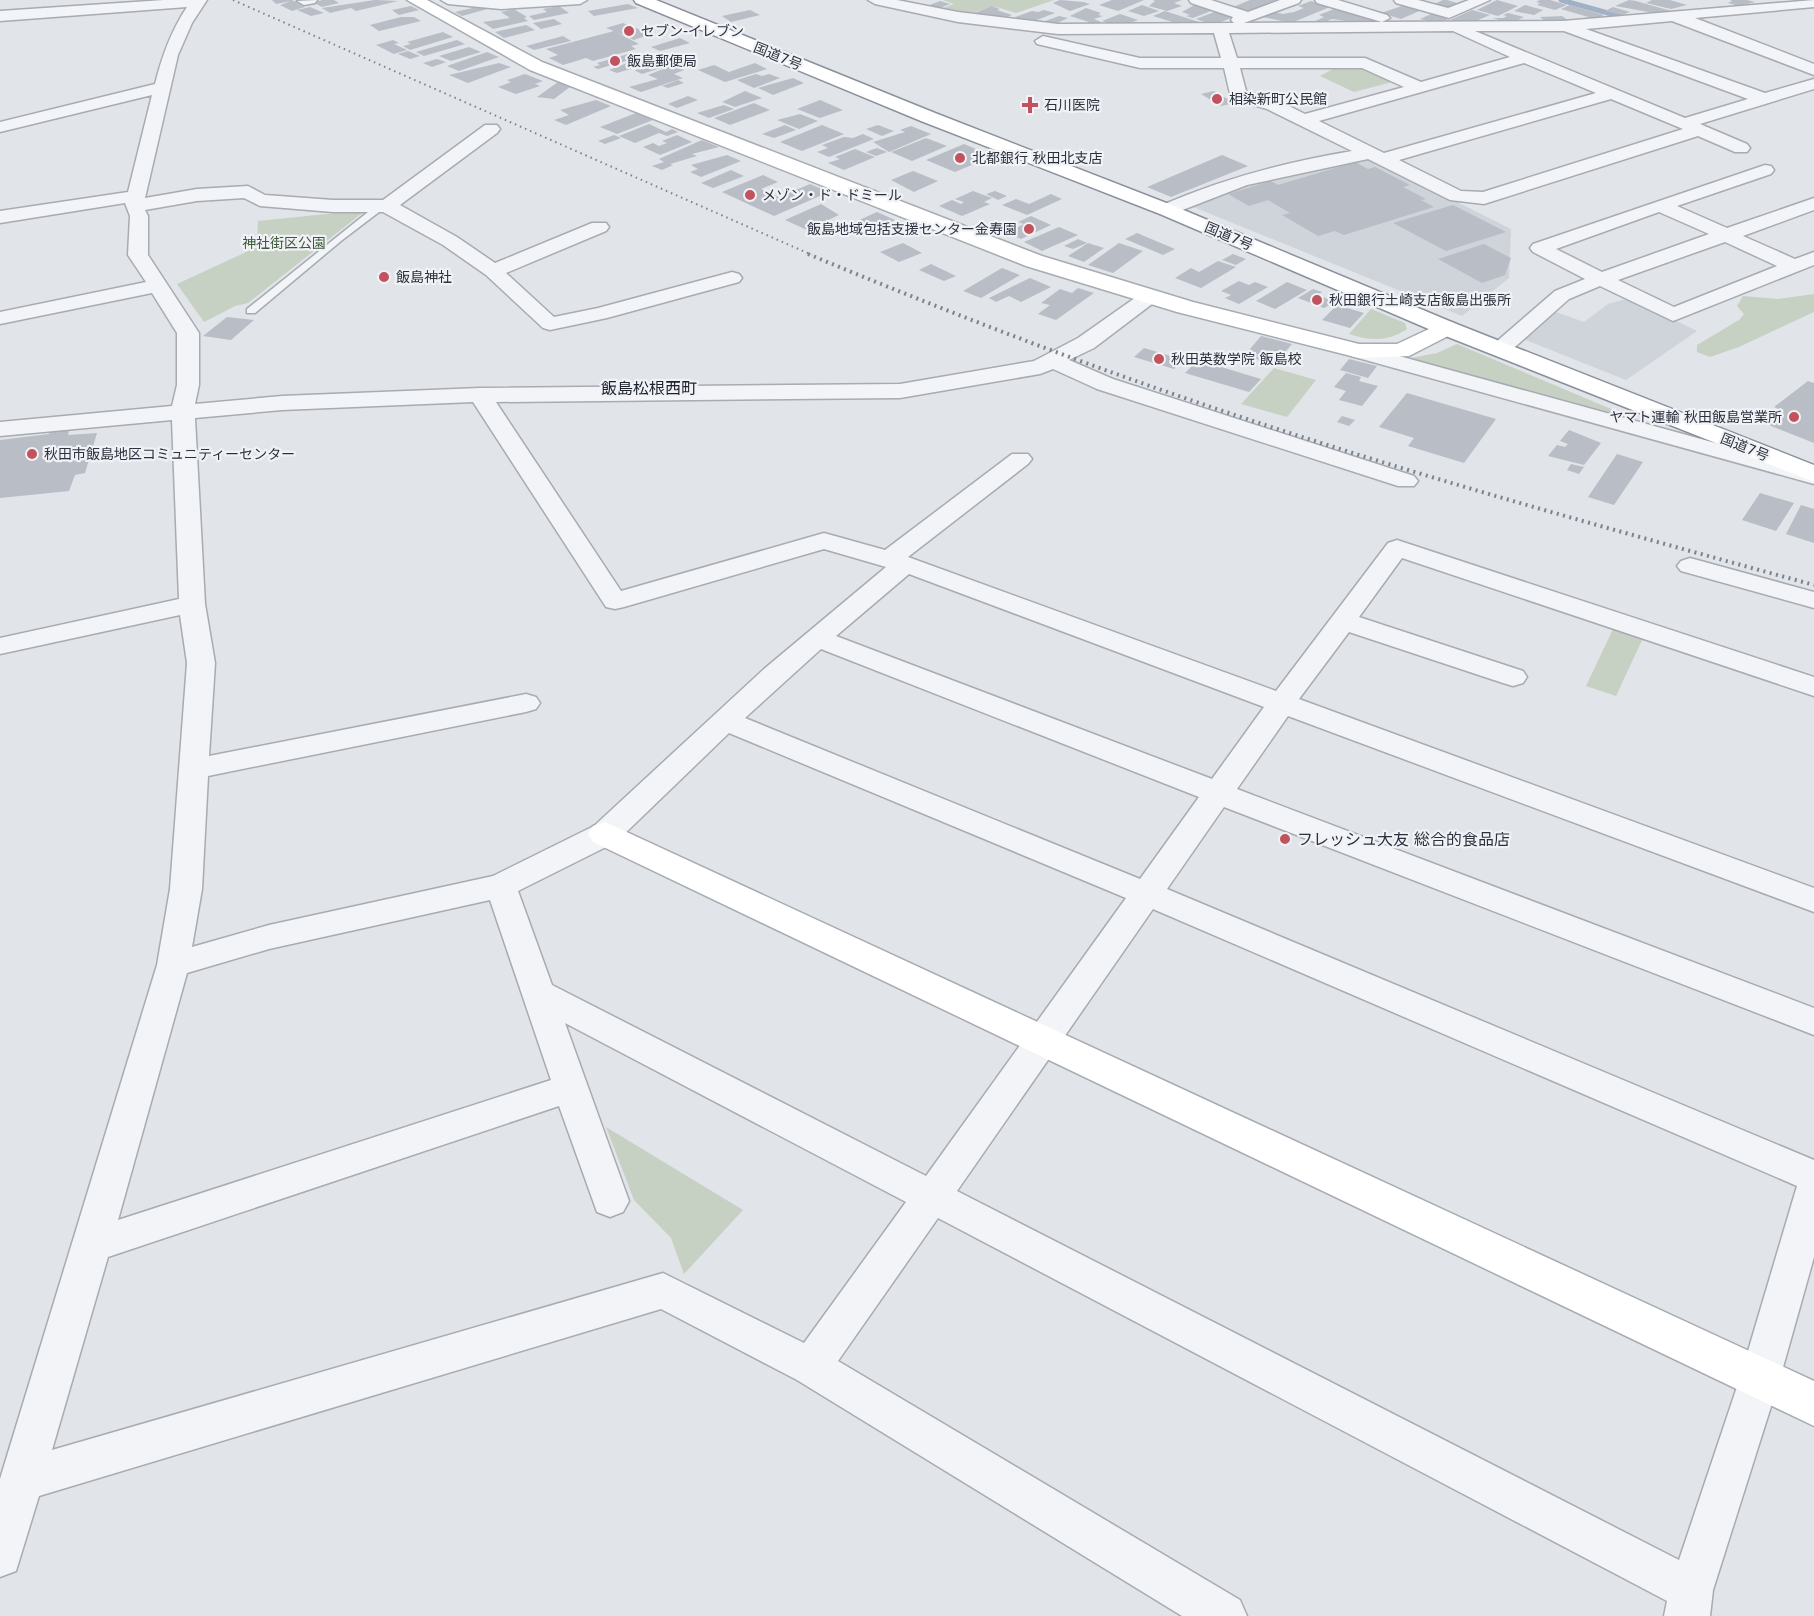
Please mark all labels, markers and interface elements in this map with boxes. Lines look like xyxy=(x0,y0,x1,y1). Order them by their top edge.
place label: セブン-イレブン xyxy=(641,23,744,39)
marker: セブン-イレブン xyxy=(622,24,636,38)
street label: 国道7号 xyxy=(751,39,805,73)
place label: 飯島郵便局 xyxy=(627,53,697,69)
marker: 飯島郵便局 xyxy=(608,54,622,68)
place label: 相染新町公民館 xyxy=(1229,91,1327,107)
marker: 相染新町公民館 xyxy=(1210,92,1224,106)
marker: 石川医院 xyxy=(1021,96,1039,114)
place label: 石川医院 xyxy=(1044,97,1100,113)
place label: 北都銀行 秋田北支店 xyxy=(972,150,1102,166)
marker: 北都銀行 秋田北支店 xyxy=(953,151,967,165)
place label: メゾン・ド・ドミール xyxy=(762,187,902,203)
marker: メゾン・ド・ドミール xyxy=(743,188,757,202)
street label: 国道7号 xyxy=(1202,219,1256,253)
place label: 飯島地域包括支援センター金寿園 xyxy=(807,221,1017,237)
marker: 飯島地域包括支援センター金寿園 xyxy=(1022,222,1036,236)
park label: 神社街区公園 xyxy=(242,235,326,251)
place label: 飯島神社 xyxy=(396,269,452,285)
marker: 飯島神社 xyxy=(377,270,391,284)
place label: 秋田銀行土崎支店飯島出張所 xyxy=(1329,292,1511,308)
marker: 秋田銀行土崎支店飯島出張所 xyxy=(1310,293,1324,307)
place label: 秋田英数学院 飯島校 xyxy=(1171,351,1301,367)
marker: 秋田英数学院 飯島校 xyxy=(1152,352,1166,366)
district label: 飯島松根西町 xyxy=(601,379,697,398)
place label: ヤマト運輸 秋田飯島営業所 xyxy=(1610,409,1782,425)
marker: ヤマト運輸 秋田飯島営業所 xyxy=(1787,410,1801,424)
street label: 国道7号 xyxy=(1718,430,1772,464)
place label: 秋田市飯島地区コミュニティーセンター xyxy=(44,446,295,462)
marker: 秋田市飯島地区コミュニティーセンター xyxy=(25,447,39,461)
place label: フレッシュ大友 総合的食品店 xyxy=(1297,830,1510,849)
marker: フレッシュ大友 総合的食品店 xyxy=(1278,832,1292,846)

